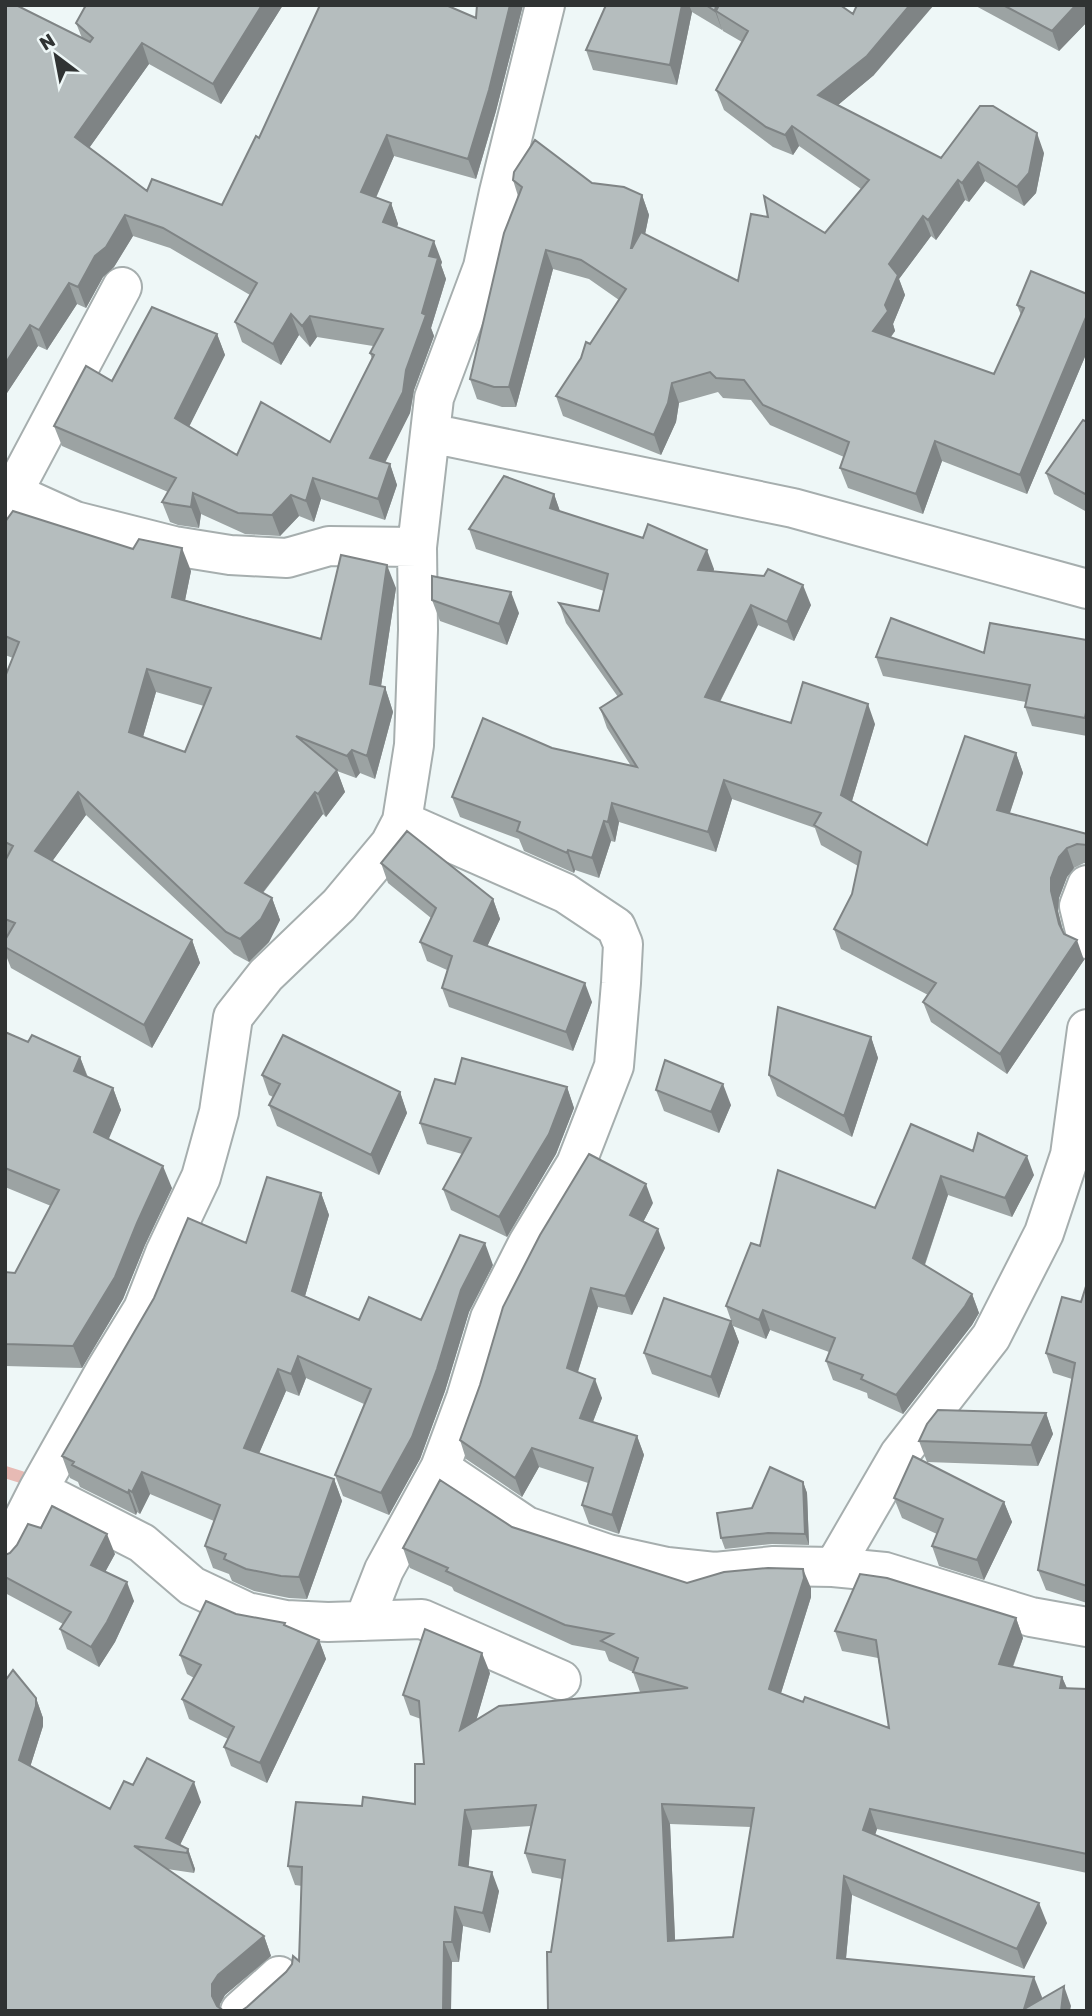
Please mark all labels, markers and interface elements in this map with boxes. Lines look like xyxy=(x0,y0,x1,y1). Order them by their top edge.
north arrow xyxy=(21,21,91,91)
text: N xyxy=(35,29,59,55)

